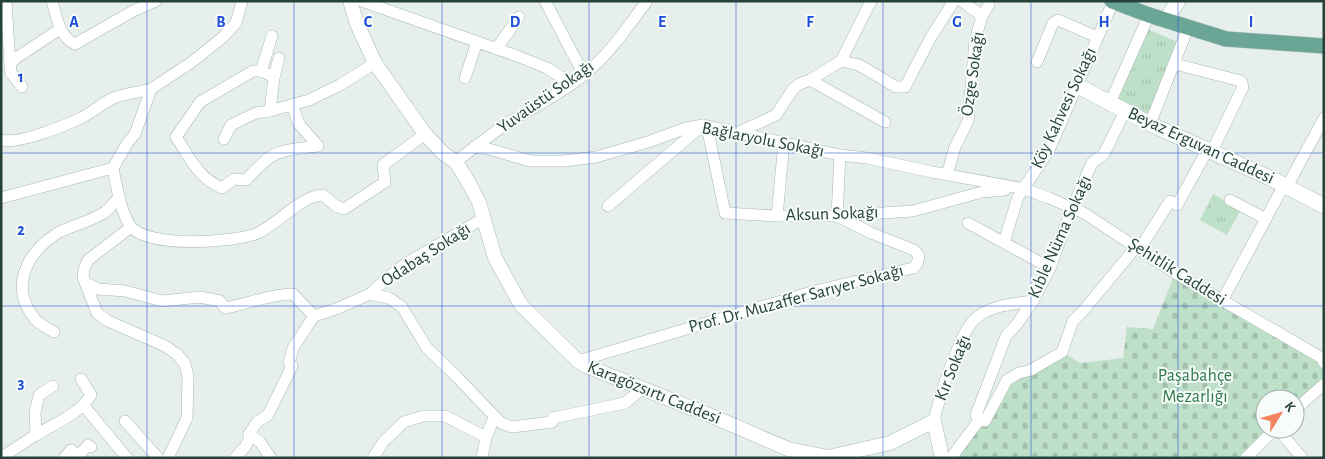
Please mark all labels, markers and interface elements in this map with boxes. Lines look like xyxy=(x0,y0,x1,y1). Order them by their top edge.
text: A xyxy=(69,14,79,30)
text: B xyxy=(216,14,226,30)
text: C xyxy=(364,14,373,30)
text: D xyxy=(510,14,521,30)
text: E xyxy=(658,14,666,30)
text: F xyxy=(806,14,814,30)
text: G xyxy=(952,14,962,30)
text: H xyxy=(1098,14,1110,30)
text: I xyxy=(1249,14,1253,30)
street label: Özge Sokağı xyxy=(956,30,988,117)
street label: Köy Kahvesi Sokağı xyxy=(1028,45,1100,171)
street label: Yuvaüstü Sokağı xyxy=(495,57,597,137)
text: 1 xyxy=(18,69,24,85)
street label: Beyaz Erguvan Caddesi xyxy=(1125,104,1277,188)
street label: Bağlaryolu Sokağı xyxy=(700,119,826,161)
street label: Kıble Nüma Sokağı xyxy=(1025,173,1095,301)
street label: Aksun Sokağı xyxy=(785,203,879,225)
street label: Odabaş Sokağı xyxy=(378,220,474,290)
text: 2 xyxy=(17,222,25,238)
street label: Şehitlik Caddesi xyxy=(1125,235,1229,309)
street label: Prof. Dr. Muzaffer Sarıyer Sokağı xyxy=(687,262,905,336)
street label: Kır Sokağı xyxy=(932,333,974,403)
street label: Karagözsırtı Caddesi xyxy=(585,358,723,428)
park label: Paşabahçe Mezarlığı xyxy=(1158,367,1232,406)
text: 3 xyxy=(18,375,25,391)
north arrow xyxy=(1255,389,1305,439)
text: K xyxy=(1282,399,1298,415)

